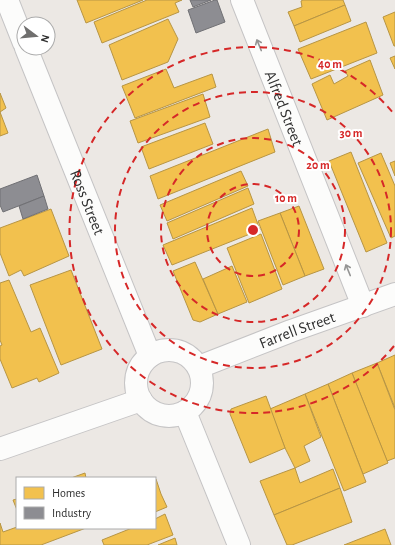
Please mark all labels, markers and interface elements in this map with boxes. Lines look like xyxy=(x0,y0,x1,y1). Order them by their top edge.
north arrow xyxy=(16,16,56,56)
text: N xyxy=(39,33,51,44)
one-way arrow xyxy=(255,39,263,51)
text: 40 m xyxy=(318,58,342,70)
street label: Alfred Street xyxy=(262,68,306,148)
text: 30 m xyxy=(340,127,363,139)
text: 20 m xyxy=(306,159,330,171)
street label: Ross Street xyxy=(67,168,107,237)
text: 10 m xyxy=(275,192,297,204)
centre of rings xyxy=(246,223,260,237)
one-way arrow xyxy=(344,264,352,276)
street label: Farrell Street xyxy=(257,309,337,352)
legend xyxy=(16,477,156,529)
text: Homes xyxy=(52,487,85,499)
text: Industry xyxy=(52,507,91,520)

